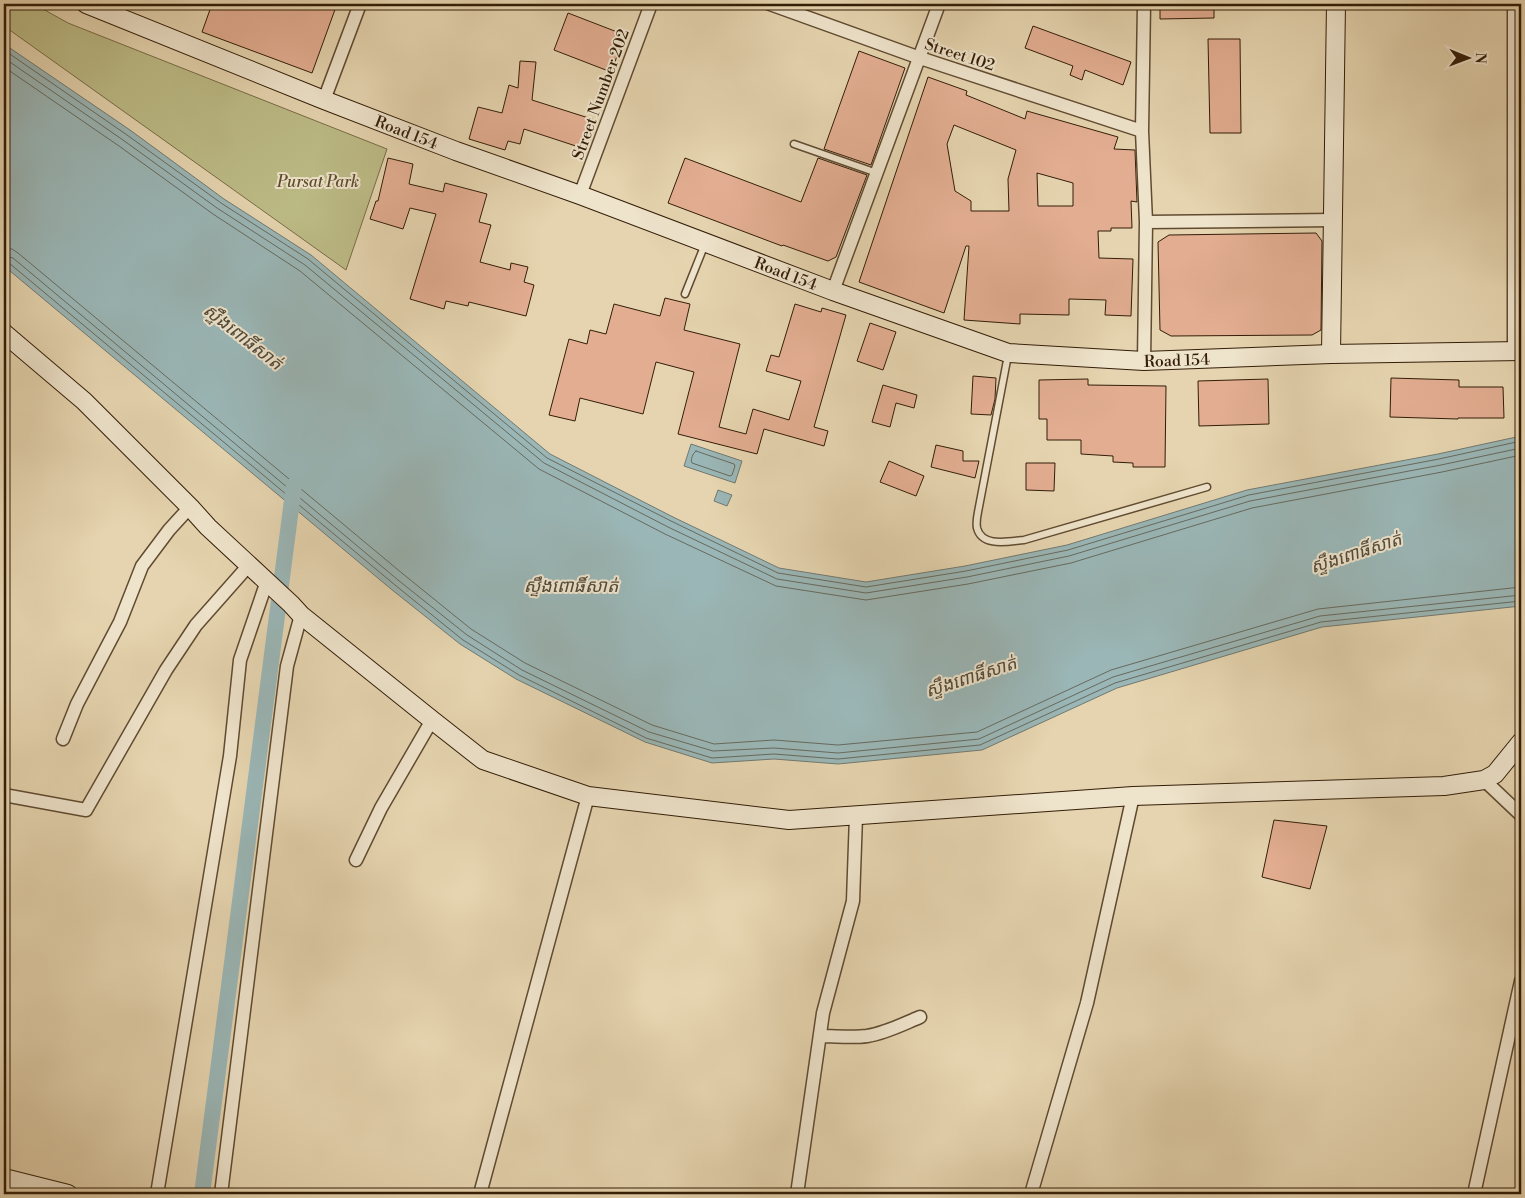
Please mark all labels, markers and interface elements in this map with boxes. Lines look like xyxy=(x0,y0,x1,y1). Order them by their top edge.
street label: Street Number 202 xyxy=(568,26,634,162)
north arrow xyxy=(1442,32,1492,82)
street label: Street 102 xyxy=(922,34,997,76)
text: N xyxy=(1471,53,1489,64)
street label: Road 154 xyxy=(372,112,441,154)
park label: Pursat Park xyxy=(276,172,359,192)
street label: Road 154 xyxy=(751,253,820,295)
water label: ស្ទឹងពោធិ៍សាត់ xyxy=(198,299,288,377)
street label: Road 154 xyxy=(1143,350,1211,372)
water label: ស្ទឹងពោធិ៍សាត់ xyxy=(1308,527,1406,579)
water label: ស្ទឹងពោធិ៍សាត់ xyxy=(524,575,620,598)
water label: ស្ទឹងពោធិ៍សាត់ xyxy=(923,651,1021,703)

